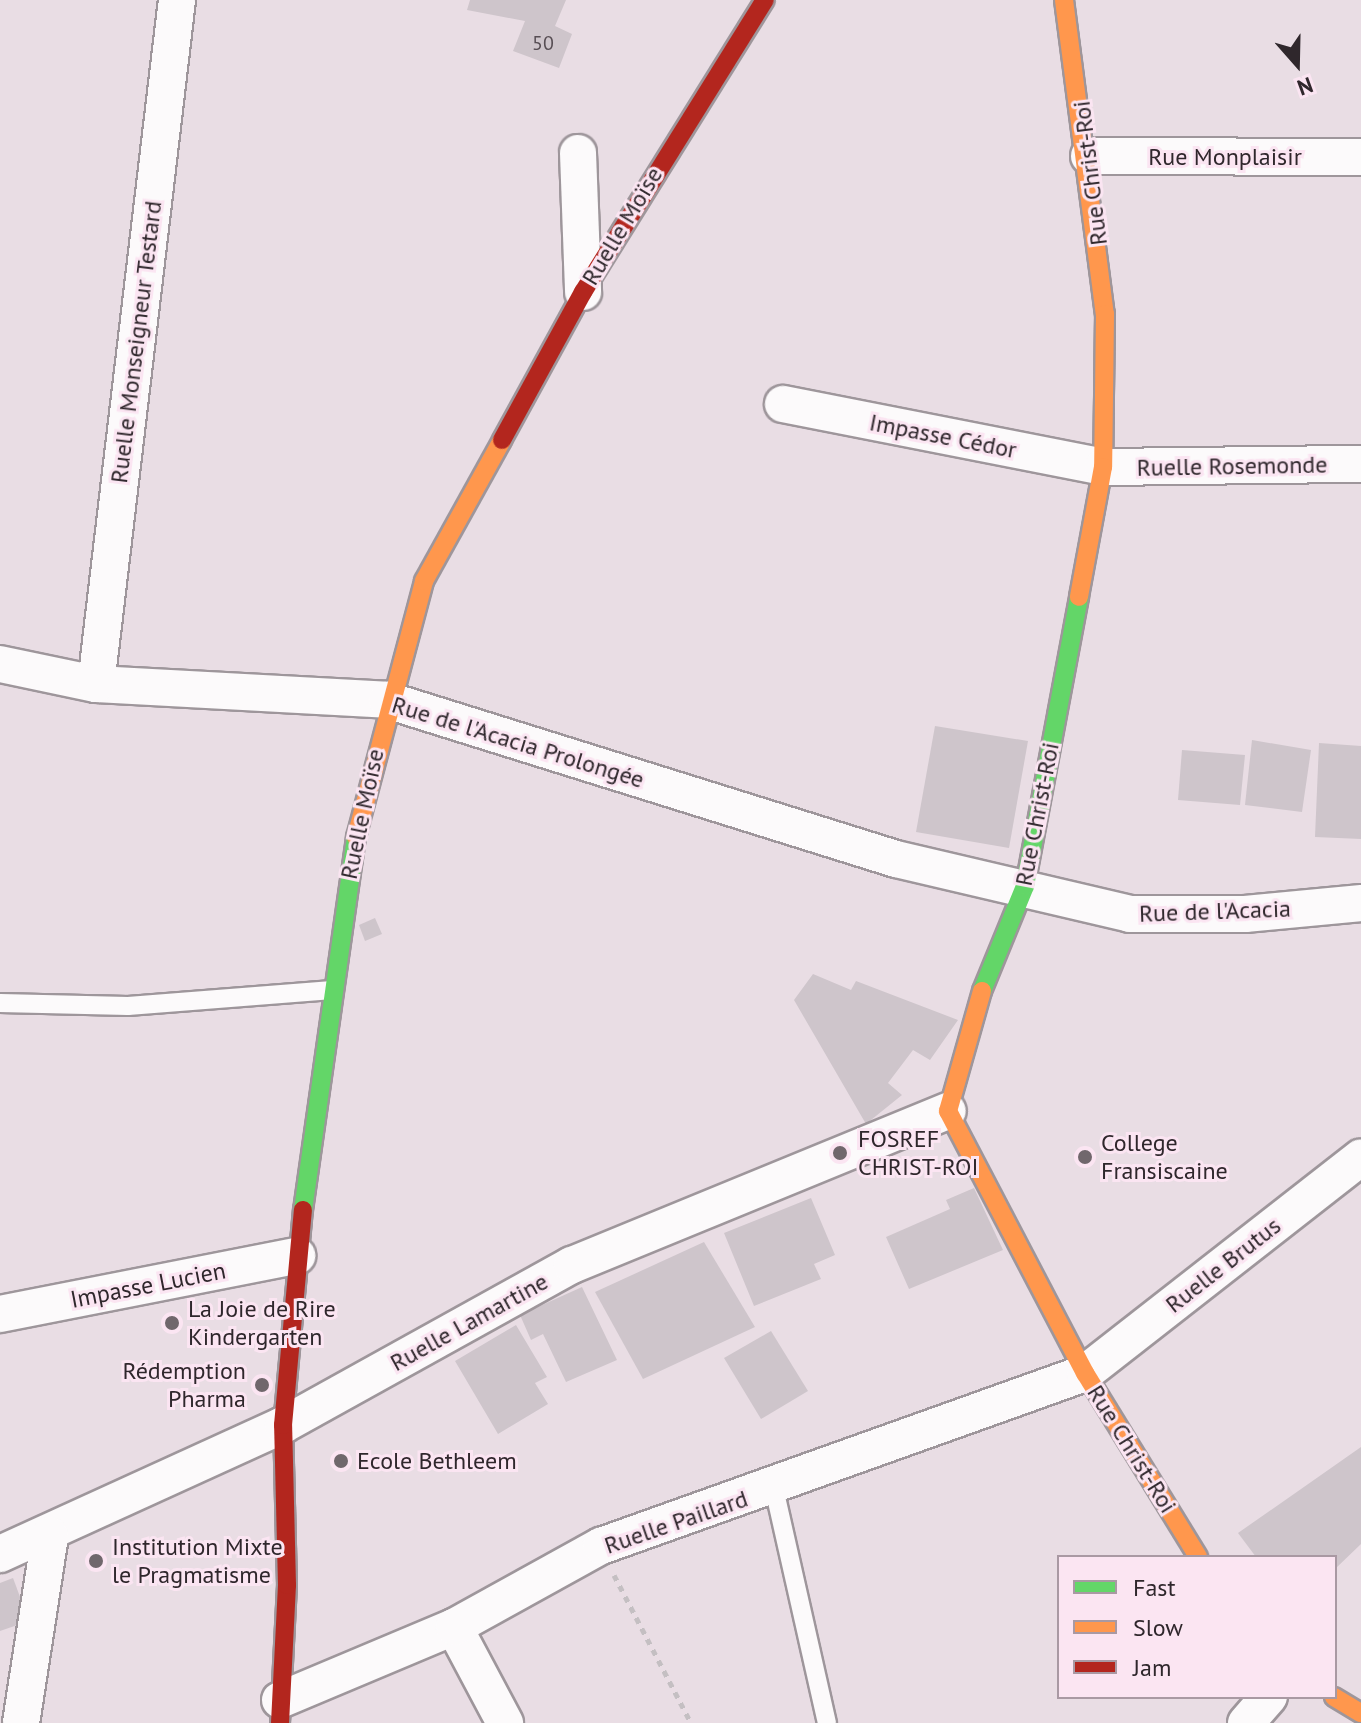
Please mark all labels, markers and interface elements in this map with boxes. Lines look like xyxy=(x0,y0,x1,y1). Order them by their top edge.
north arrow xyxy=(1257,24,1337,104)
house number: 50 xyxy=(532,31,554,55)
text: N xyxy=(1294,71,1317,102)
street label: Rue Christ-Roi xyxy=(1067,99,1113,247)
street label: Rue Monplaisir xyxy=(1148,143,1302,171)
street label: Ruelle Moïse xyxy=(576,162,668,290)
street label: Ruelle Monseigneur Testard xyxy=(104,199,168,485)
street label: Impasse Cédor xyxy=(867,408,1019,464)
street label: Ruelle Rosemonde xyxy=(1136,450,1328,482)
street label: Rue de l'Acacia Prolongée xyxy=(388,690,648,794)
street label: Rue Christ-Roi xyxy=(1009,740,1065,888)
street label: Ruelle Moïse xyxy=(334,746,390,882)
street label: Rue de l'Acacia xyxy=(1139,894,1291,928)
place label: FOSREF CHRIST-ROI xyxy=(858,1125,978,1181)
place label: College Fransiscaine xyxy=(1101,1129,1228,1185)
marker: FOSREF CHRIST-ROI xyxy=(829,1142,851,1164)
marker: College Fransiscaine xyxy=(1076,1148,1094,1166)
street label: Ruelle Brutus xyxy=(1160,1211,1286,1319)
street label: Impasse Lucien xyxy=(68,1256,228,1314)
street label: Ruelle Lamartine xyxy=(385,1267,553,1377)
place label: La Joie de Rire Kindergarten xyxy=(188,1295,336,1351)
marker: La Joie de Rire Kindergarten xyxy=(163,1314,181,1332)
place label: Rédemption Pharma xyxy=(123,1357,246,1413)
marker: Rédemption Pharma xyxy=(253,1376,271,1394)
street label: Rue Christ-Roi xyxy=(1081,1380,1183,1518)
place label: Ecole Bethleem xyxy=(357,1447,517,1475)
marker: Ecole Bethleem xyxy=(332,1452,350,1470)
street label: Ruelle Paillard xyxy=(601,1484,751,1560)
place label: Institution Mixte le Pragmatisme xyxy=(112,1533,283,1589)
marker: Institution Mixte le Pragmatisme xyxy=(87,1552,105,1570)
legend xyxy=(1057,1555,1337,1699)
text: Fast xyxy=(1133,1572,1176,1603)
text: Slow xyxy=(1133,1612,1183,1643)
text: Jam xyxy=(1133,1652,1171,1683)

